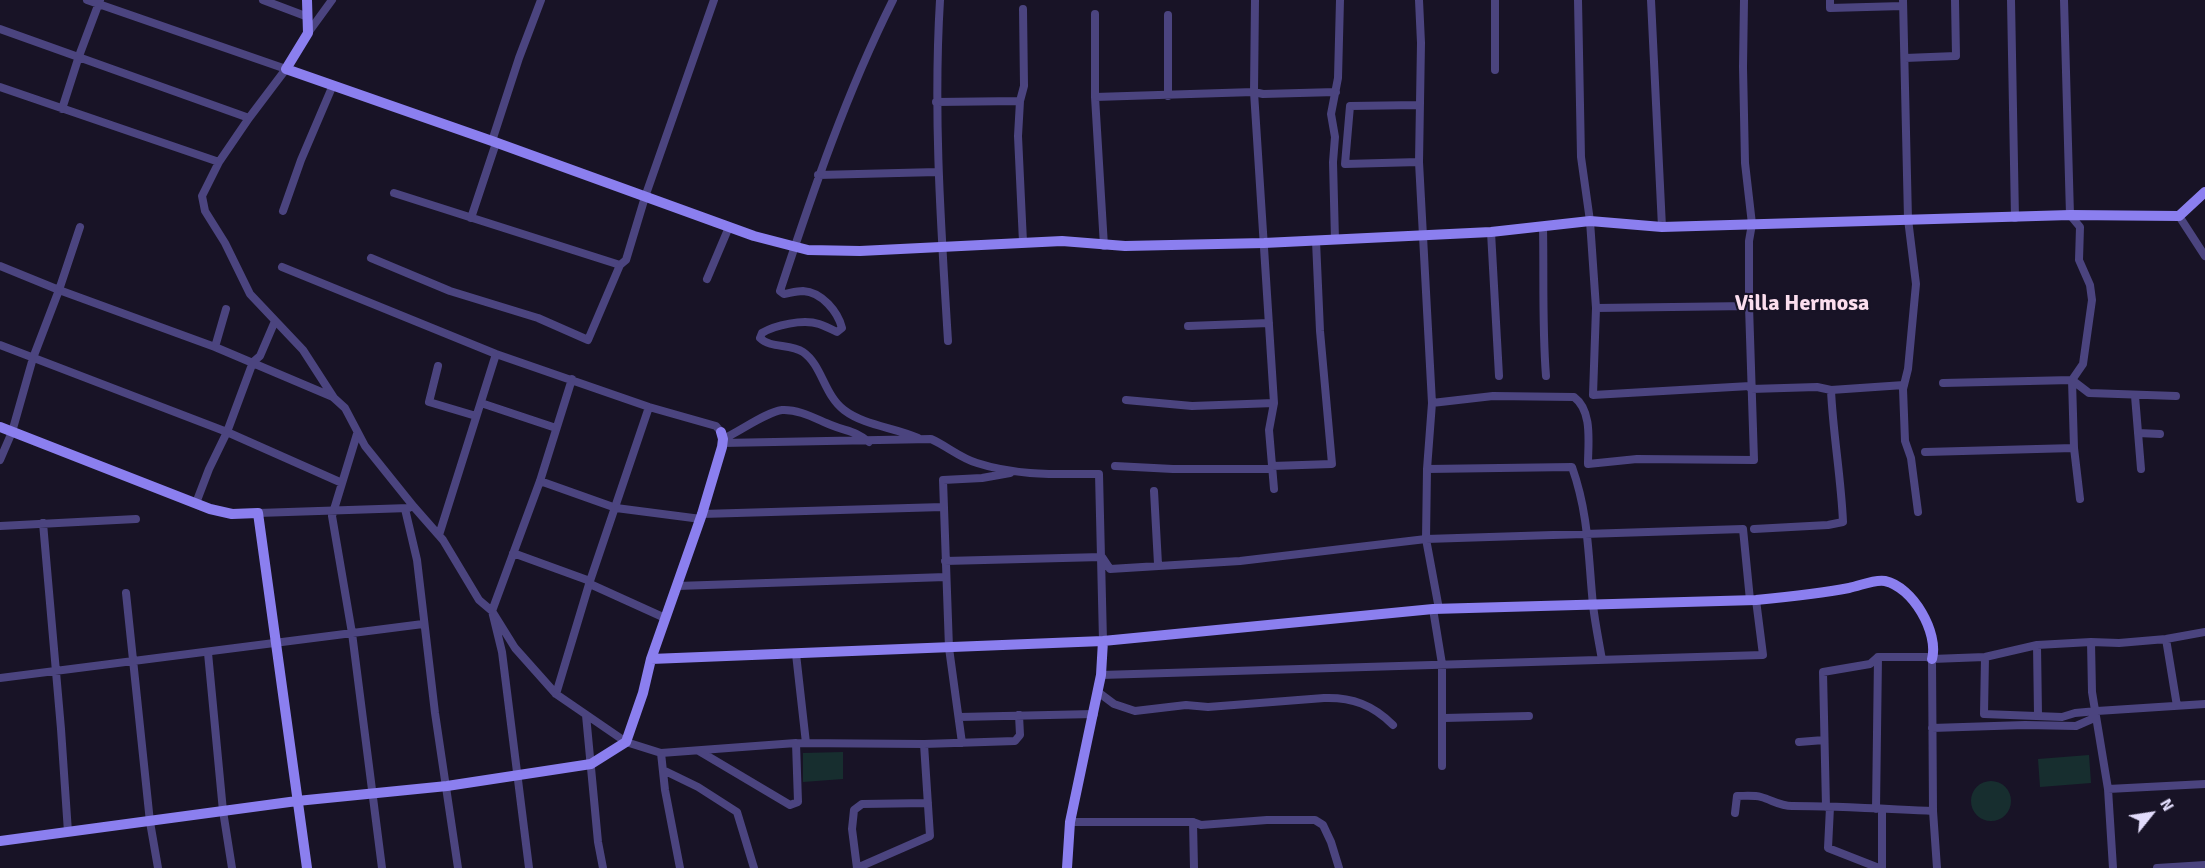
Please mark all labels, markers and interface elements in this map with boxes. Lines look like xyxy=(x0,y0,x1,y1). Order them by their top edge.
district label: Villa Hermosa xyxy=(1735,291,1869,317)
north arrow xyxy=(2121,784,2181,844)
text: N xyxy=(2155,795,2178,815)

